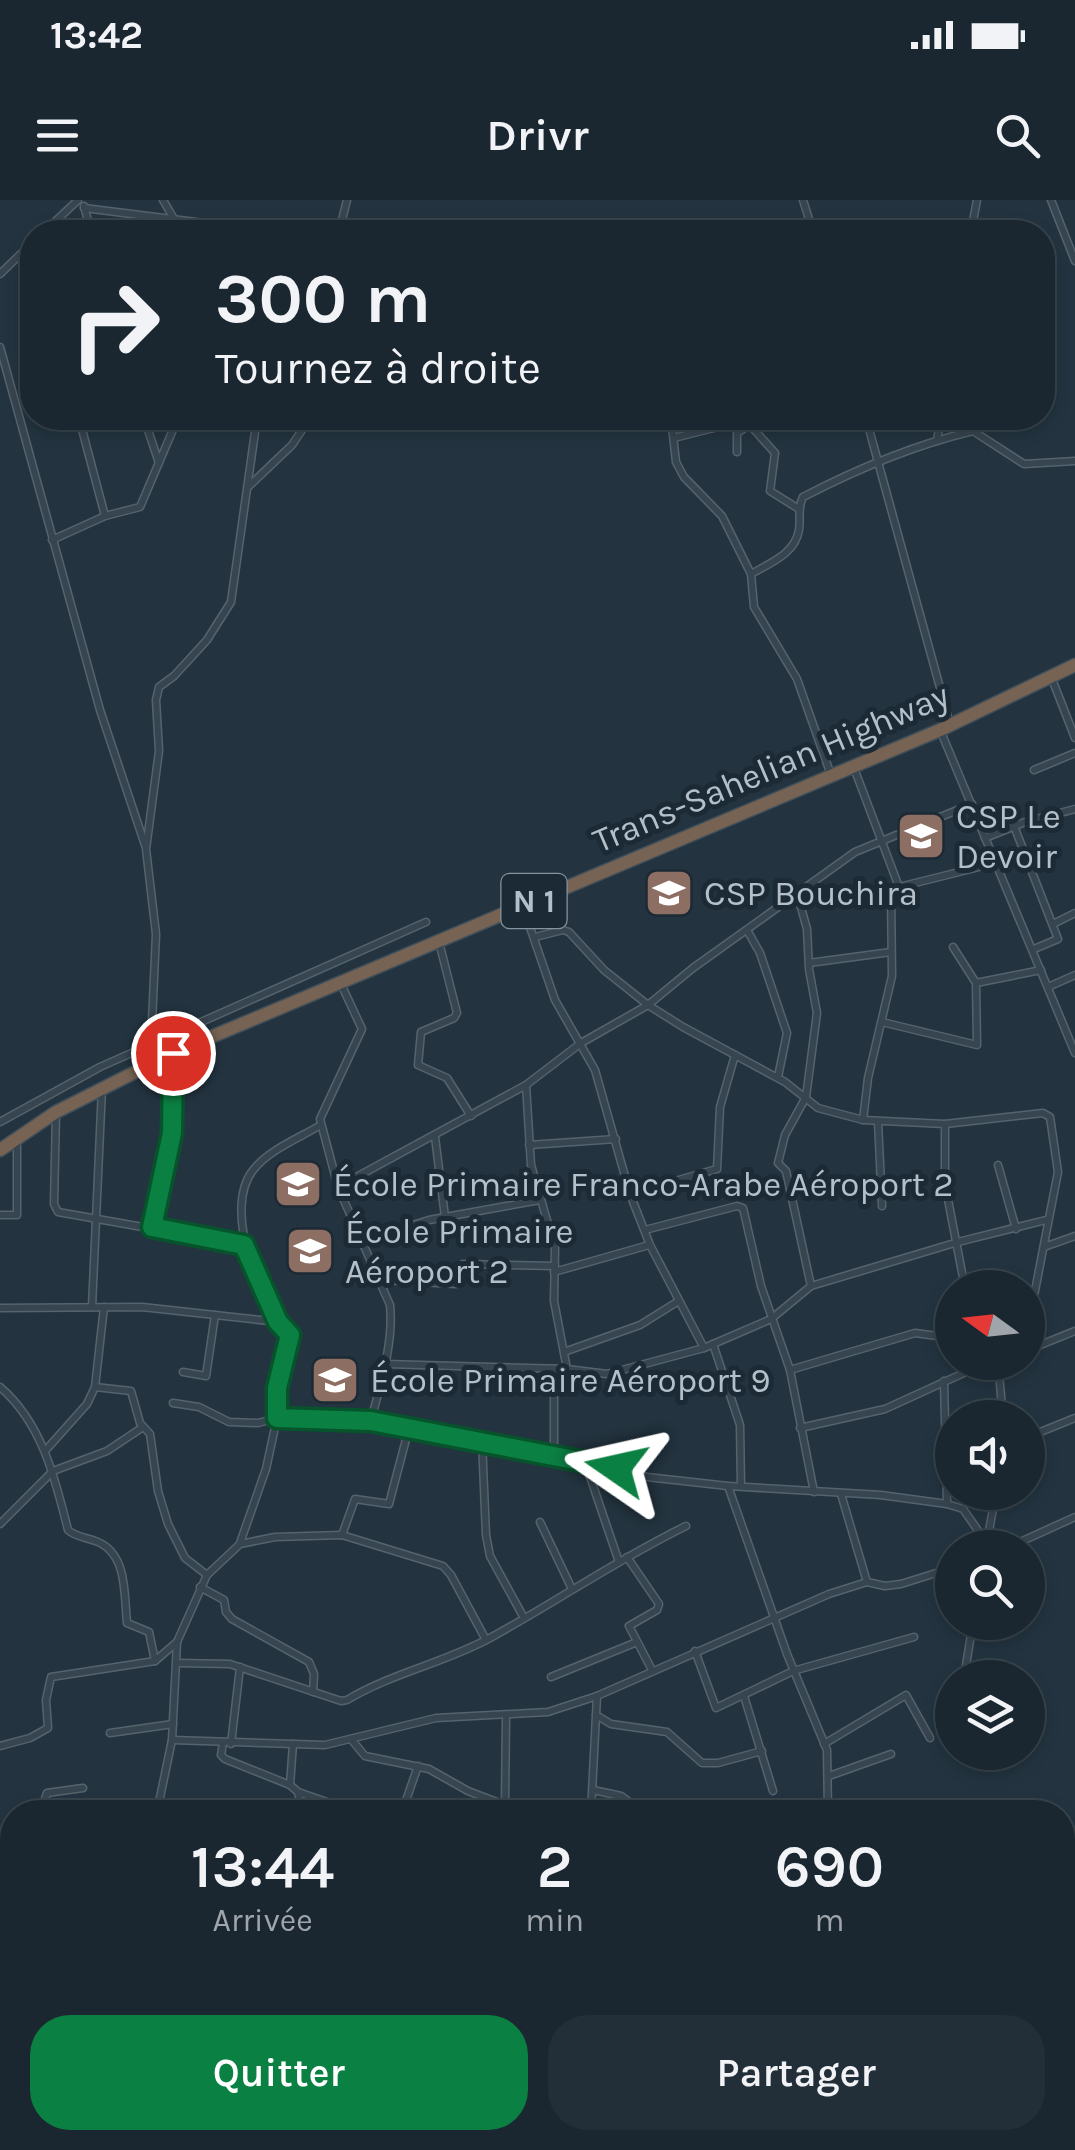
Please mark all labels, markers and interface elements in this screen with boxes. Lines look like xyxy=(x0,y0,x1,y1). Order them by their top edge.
text: 13:42 xyxy=(50,13,143,58)
icon: menu xyxy=(30,108,85,163)
icon: search xyxy=(990,108,1045,163)
text: Drivr xyxy=(486,109,589,161)
text: 300 m xyxy=(215,258,431,340)
icon: right xyxy=(50,260,180,390)
text: Tournez à droite xyxy=(215,342,541,394)
street label: Trans-Sahelian Highway xyxy=(587,674,955,862)
place label: CSP Le Devoir xyxy=(956,796,1061,877)
school or university icon: CSP Le Devoir xyxy=(895,810,947,862)
school or university icon: CSP Bouchira xyxy=(643,867,695,919)
place label: CSP Bouchira xyxy=(704,873,918,914)
road number: N 1 xyxy=(502,874,566,928)
pin xyxy=(131,1011,216,1096)
icon: arrive xyxy=(146,1026,201,1081)
school or university icon: École Primaire Franco-Arabe Aéroport 2 xyxy=(272,1158,324,1210)
place label: École Primaire Franco-Arabe Aéroport 2 xyxy=(333,1164,953,1205)
place label: École Primaire Aéroport 2 xyxy=(345,1211,573,1292)
school or university icon: École Primaire Aéroport 2 xyxy=(284,1225,336,1277)
north arrow xyxy=(935,1270,1045,1380)
map controls xyxy=(935,1270,1045,1770)
school or university icon: École Primaire Aéroport 9 xyxy=(309,1354,361,1406)
place label: École Primaire Aéroport 9 xyxy=(370,1360,771,1401)
button: sound xyxy=(935,1400,1045,1510)
position arrow xyxy=(564,1416,668,1520)
button: search xyxy=(935,1530,1045,1640)
button: layers xyxy=(935,1660,1045,1770)
text: 13:44 xyxy=(191,1832,334,1902)
text: 2 xyxy=(537,1832,573,1902)
text: 690 xyxy=(775,1832,884,1902)
text: Arrivée xyxy=(213,1902,313,1939)
text: min xyxy=(525,1902,584,1939)
text: m xyxy=(815,1902,844,1939)
button: Quitter xyxy=(30,2015,528,2130)
button: Partager xyxy=(548,2015,1045,2130)

